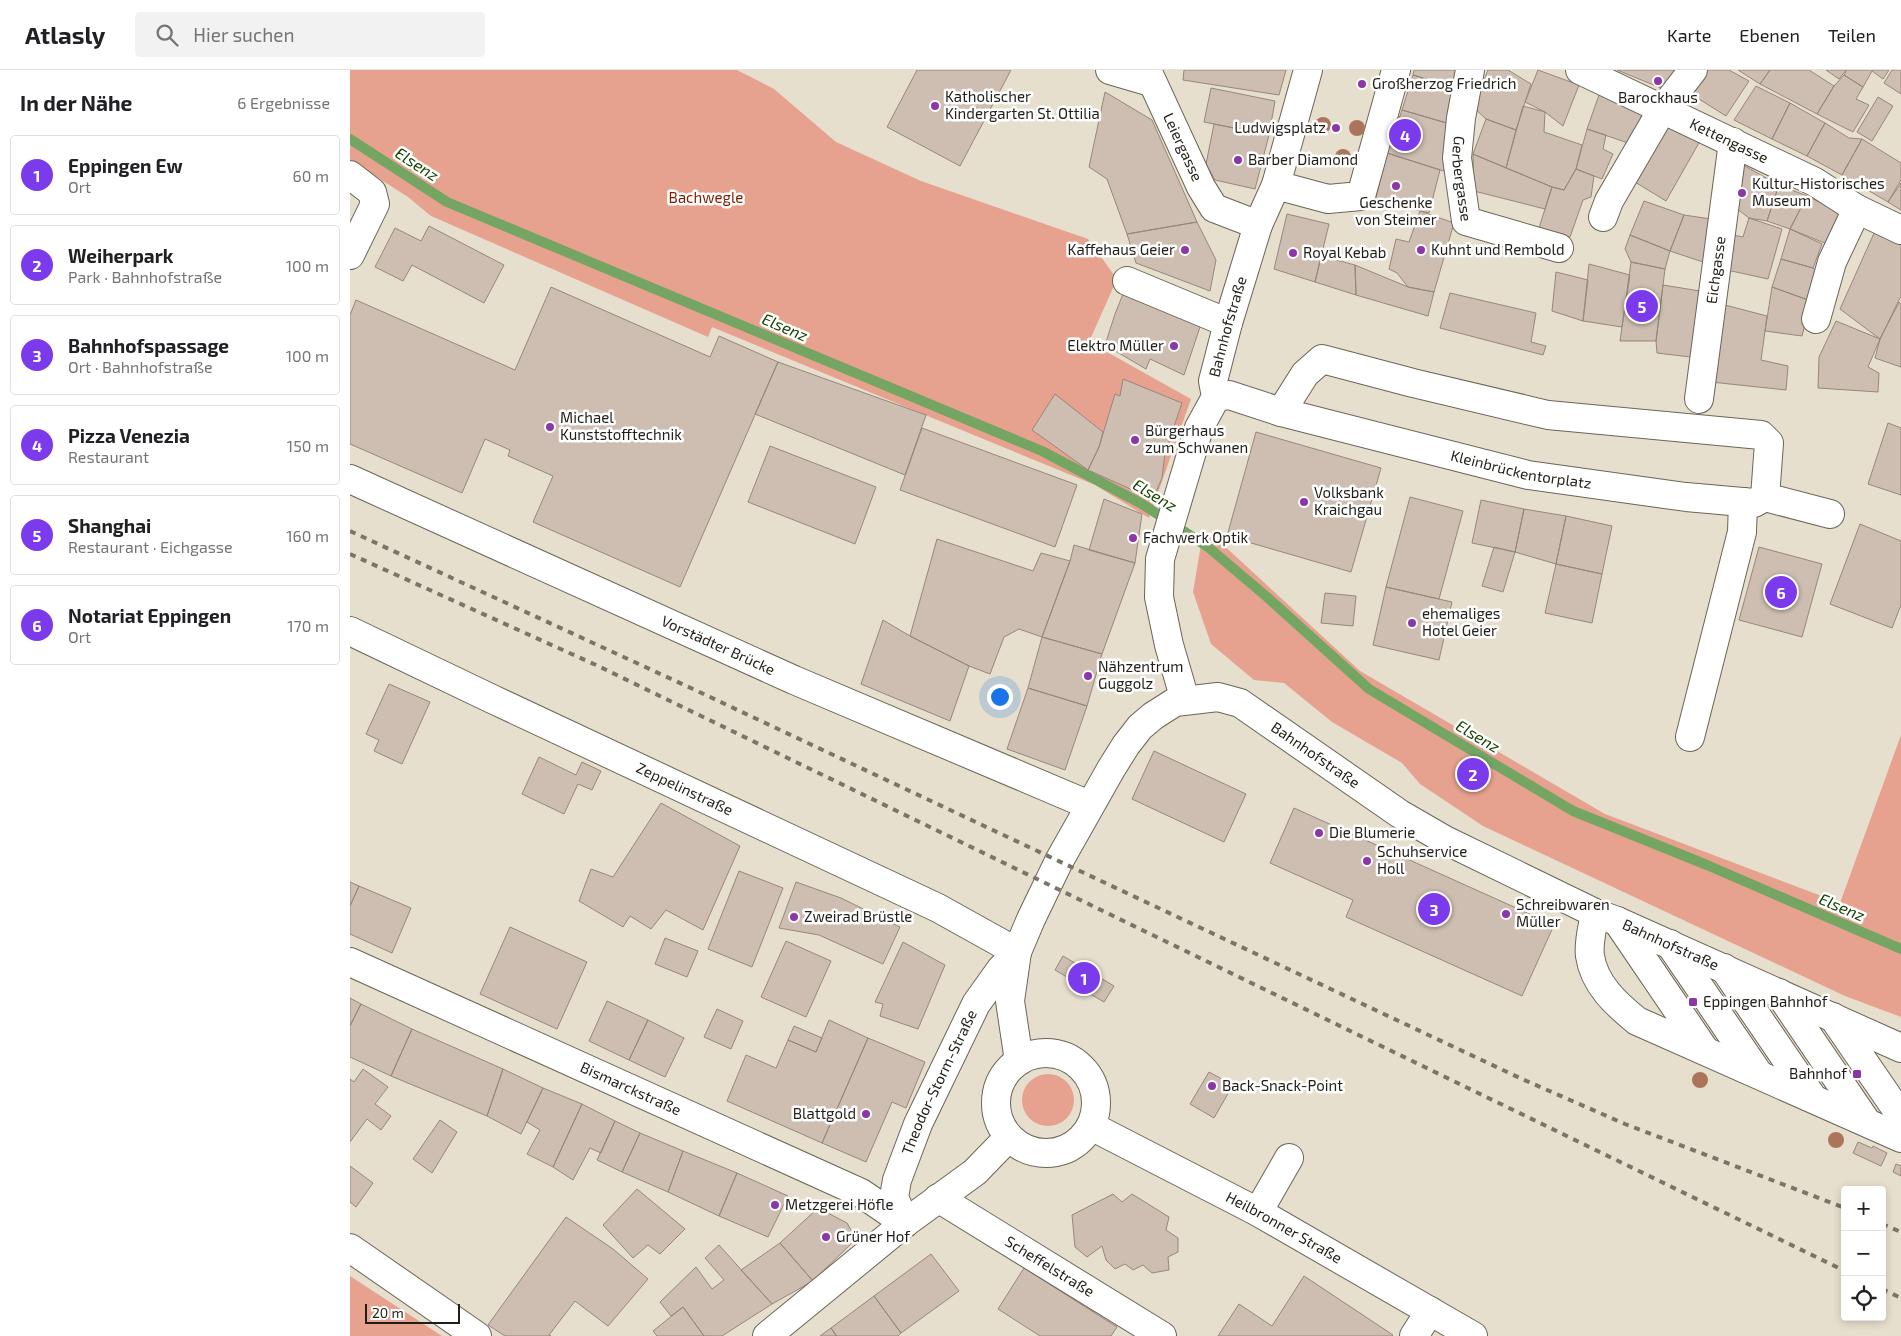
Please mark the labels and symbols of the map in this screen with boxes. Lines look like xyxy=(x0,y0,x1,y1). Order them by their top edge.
place label: Großherzog Friedrich xyxy=(1372,74,1517,92)
marker: Barockhaus xyxy=(1652,75,1664,87)
marker: Großherzog Friedrich xyxy=(1356,78,1368,90)
place label: Katholischer Kindergarten St. Ottilia xyxy=(945,87,1100,122)
place label: Barockhaus xyxy=(1618,88,1698,106)
marker: Katholischer Kindergarten St. Ottilia xyxy=(929,100,941,112)
street label: Leiergasse xyxy=(1160,110,1207,184)
street label: Kettengasse xyxy=(1687,114,1772,166)
pin: 4 xyxy=(1389,116,1421,154)
place label: Ludwigsplatz xyxy=(1234,118,1326,136)
marker: Ludwigsplatz xyxy=(1330,122,1342,134)
street label: Gerbergasse xyxy=(1449,135,1476,222)
water label: Elsenz xyxy=(392,143,442,185)
place label: Barber Diamond xyxy=(1248,150,1358,168)
marker: Barber Diamond xyxy=(1232,154,1244,166)
place label: Kultur-Historisches Museum xyxy=(1752,174,1885,209)
marker: Geschenke von Steimer xyxy=(1390,180,1402,192)
marker: Kultur-Historisches Museum xyxy=(1736,187,1748,199)
park label: Bachwegle xyxy=(669,188,743,206)
place label: Geschenke von Steimer xyxy=(1355,193,1437,228)
street label: Eichgasse xyxy=(1702,235,1728,305)
place label: Kaffehaus Geier xyxy=(1068,240,1175,258)
place label: Kuhnt und Rembold xyxy=(1431,240,1565,258)
place label: Royal Kebab xyxy=(1303,243,1386,261)
marker: Kaffehaus Geier xyxy=(1179,244,1191,256)
marker: Kuhnt und Rembold xyxy=(1415,244,1427,256)
marker: Royal Kebab xyxy=(1287,247,1299,259)
street label: Bahnhofstraße xyxy=(1204,274,1250,379)
pin: 5 xyxy=(1626,287,1658,325)
water label: Elsenz xyxy=(760,308,811,345)
place label: Elektro Müller xyxy=(1067,336,1164,354)
marker: Elektro Müller xyxy=(1168,340,1180,352)
place label: Michael Kunststofftechnik xyxy=(560,408,682,443)
marker: Michael Kunststofftechnik xyxy=(544,421,556,433)
place label: Bürgerhaus zum Schwanen xyxy=(1145,421,1248,456)
marker: Bürgerhaus zum Schwanen xyxy=(1129,434,1141,446)
street label: Kleinbrückentorplatz xyxy=(1449,446,1593,492)
water label: Elsenz xyxy=(1130,474,1181,515)
place label: Volksbank Kraichgau xyxy=(1314,483,1384,518)
marker: Volksbank Kraichgau xyxy=(1298,496,1310,508)
place label: Fachwerk Optik xyxy=(1143,528,1248,546)
marker: Fachwerk Optik xyxy=(1127,532,1139,544)
pin: 6 xyxy=(1765,573,1797,611)
place label: ehemaliges Hotel Geier xyxy=(1422,604,1500,639)
street label: Vorstädter Brücke xyxy=(659,611,778,678)
marker: ehemaliges Hotel Geier xyxy=(1406,617,1418,629)
place label: Nähzentrum Guggolz xyxy=(1098,657,1183,692)
marker: Nähzentrum Guggolz xyxy=(1082,670,1094,682)
your location xyxy=(987,684,1013,710)
water label: Elsenz xyxy=(1453,715,1504,756)
street label: Bahnhofstraße xyxy=(1268,717,1364,791)
pin: 2 xyxy=(1457,755,1489,793)
street label: Zeppelinstraße xyxy=(634,758,736,819)
place label: Die Blumerie xyxy=(1329,823,1415,841)
marker: Die Blumerie xyxy=(1313,827,1325,839)
place label: Schuhservice Holl xyxy=(1377,842,1467,877)
marker: Schuhservice Holl xyxy=(1361,855,1373,867)
water label: Elsenz xyxy=(1817,888,1868,925)
pin: 3 xyxy=(1418,890,1450,928)
place label: Schreibwaren Müller xyxy=(1516,895,1610,930)
place label: Zweirad Brüstle xyxy=(804,907,912,925)
marker: Schreibwaren Müller xyxy=(1500,908,1512,920)
marker: Zweirad Brüstle xyxy=(788,911,800,923)
street label: Bahnhofstraße xyxy=(1620,915,1722,973)
pin: 1 xyxy=(1068,959,1100,997)
place label: Eppingen Bahnhof xyxy=(1703,992,1828,1010)
marker: Eppingen Bahnhof xyxy=(1687,996,1699,1008)
street label: Theodor-Storm-Straße xyxy=(897,1007,980,1157)
street label: Bismarckstraße xyxy=(578,1057,684,1119)
place label: Bahnhof xyxy=(1789,1064,1847,1082)
marker: Bahnhof xyxy=(1851,1068,1863,1080)
place label: Back-Snack-Point xyxy=(1222,1076,1343,1094)
marker: Back-Snack-Point xyxy=(1206,1080,1218,1092)
place label: Blattgold xyxy=(793,1104,856,1122)
marker: Blattgold xyxy=(860,1108,872,1120)
street label: Heilbronner Straße xyxy=(1223,1187,1346,1267)
place label: Metzgerei Höfle xyxy=(785,1195,893,1213)
marker: Metzgerei Höfle xyxy=(769,1199,781,1211)
place label: Grüner Hof xyxy=(836,1227,910,1245)
marker: Grüner Hof xyxy=(820,1231,832,1243)
street label: Scheffelstraße xyxy=(1002,1232,1098,1300)
scale bar xyxy=(365,1301,460,1324)

